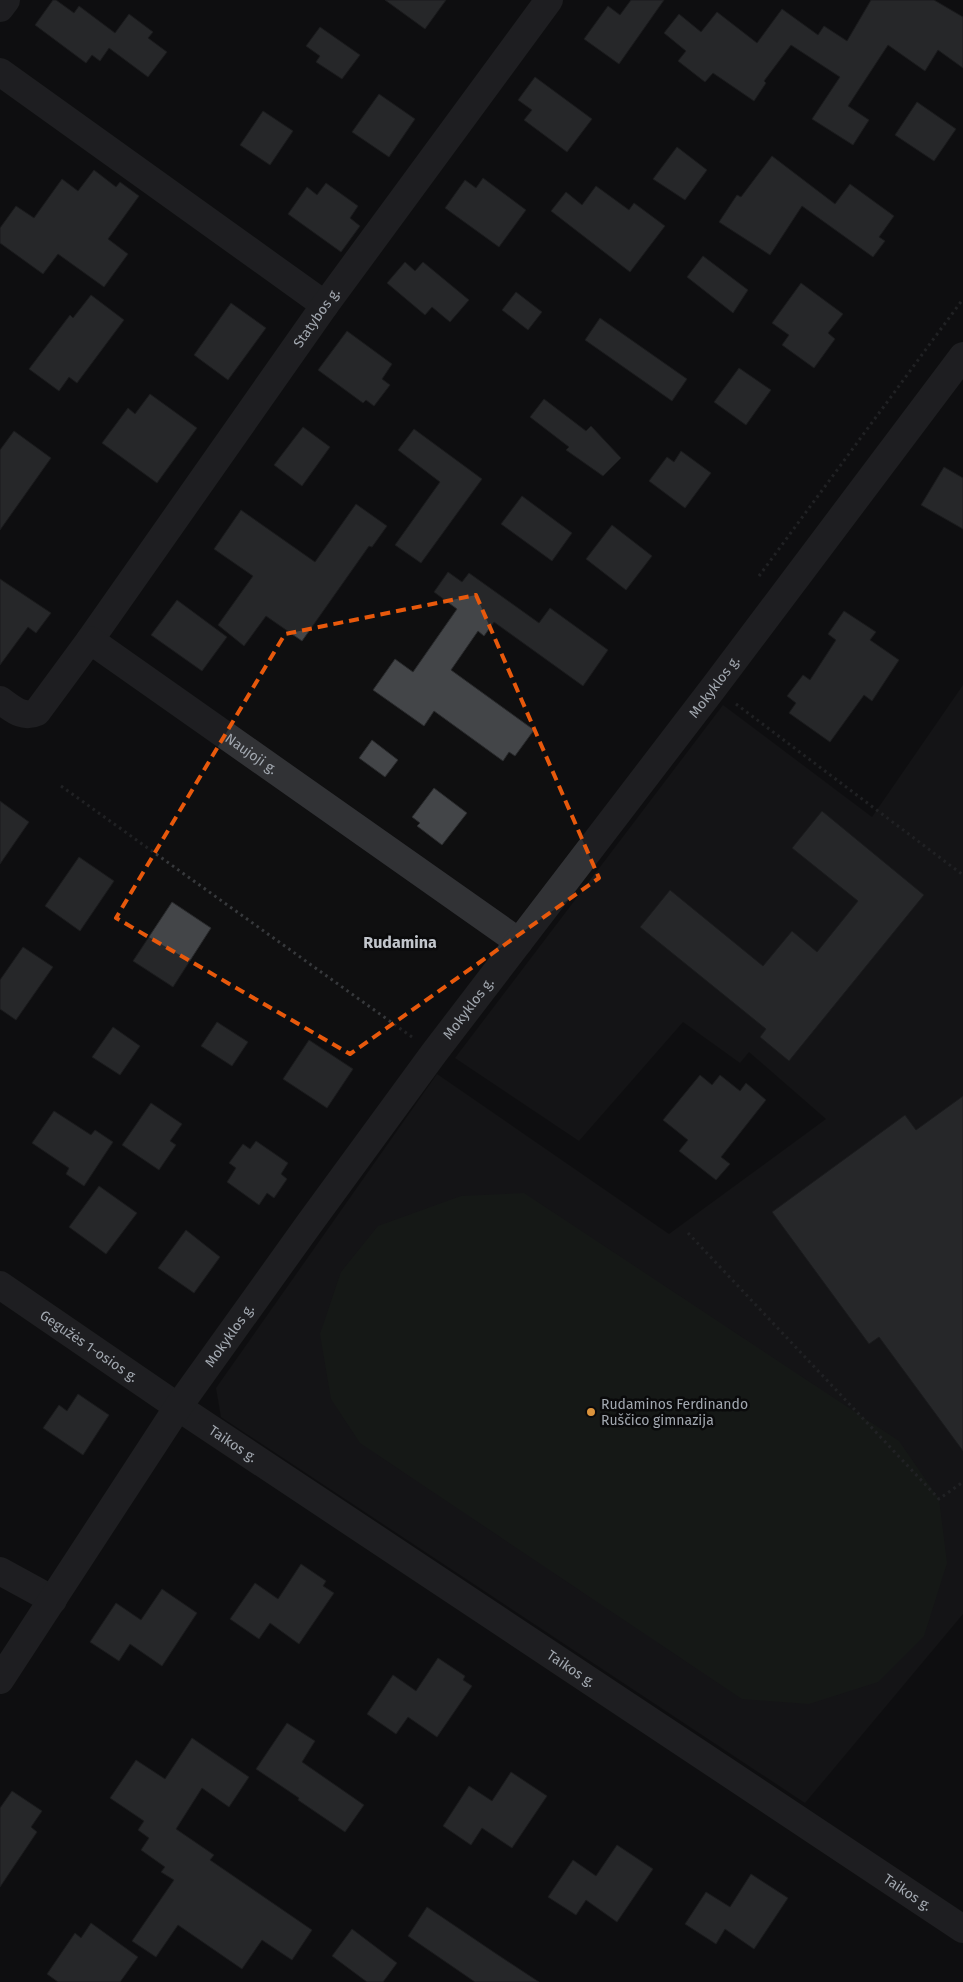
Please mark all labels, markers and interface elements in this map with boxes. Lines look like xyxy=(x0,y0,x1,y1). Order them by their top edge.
street label: Statybos g. xyxy=(290,284,344,351)
street label: Mokyklos g. xyxy=(686,653,744,721)
street label: Naujoji g. xyxy=(222,730,280,778)
district label: Rudamina xyxy=(363,933,437,952)
street label: Mokyklos g. xyxy=(439,974,498,1043)
street label: Mokyklos g. xyxy=(201,1301,258,1370)
street label: Gegužės 1-osios g. xyxy=(36,1307,141,1386)
place label: Rudaminos Ferdinando Ruščico gimnazija xyxy=(601,1396,748,1429)
marker: Rudaminos Ferdinando Ruščico gimnazija xyxy=(585,1406,597,1418)
street label: Taikos g. xyxy=(206,1422,260,1466)
street label: Taikos g. xyxy=(544,1647,598,1691)
street label: Taikos g. xyxy=(880,1870,935,1915)

